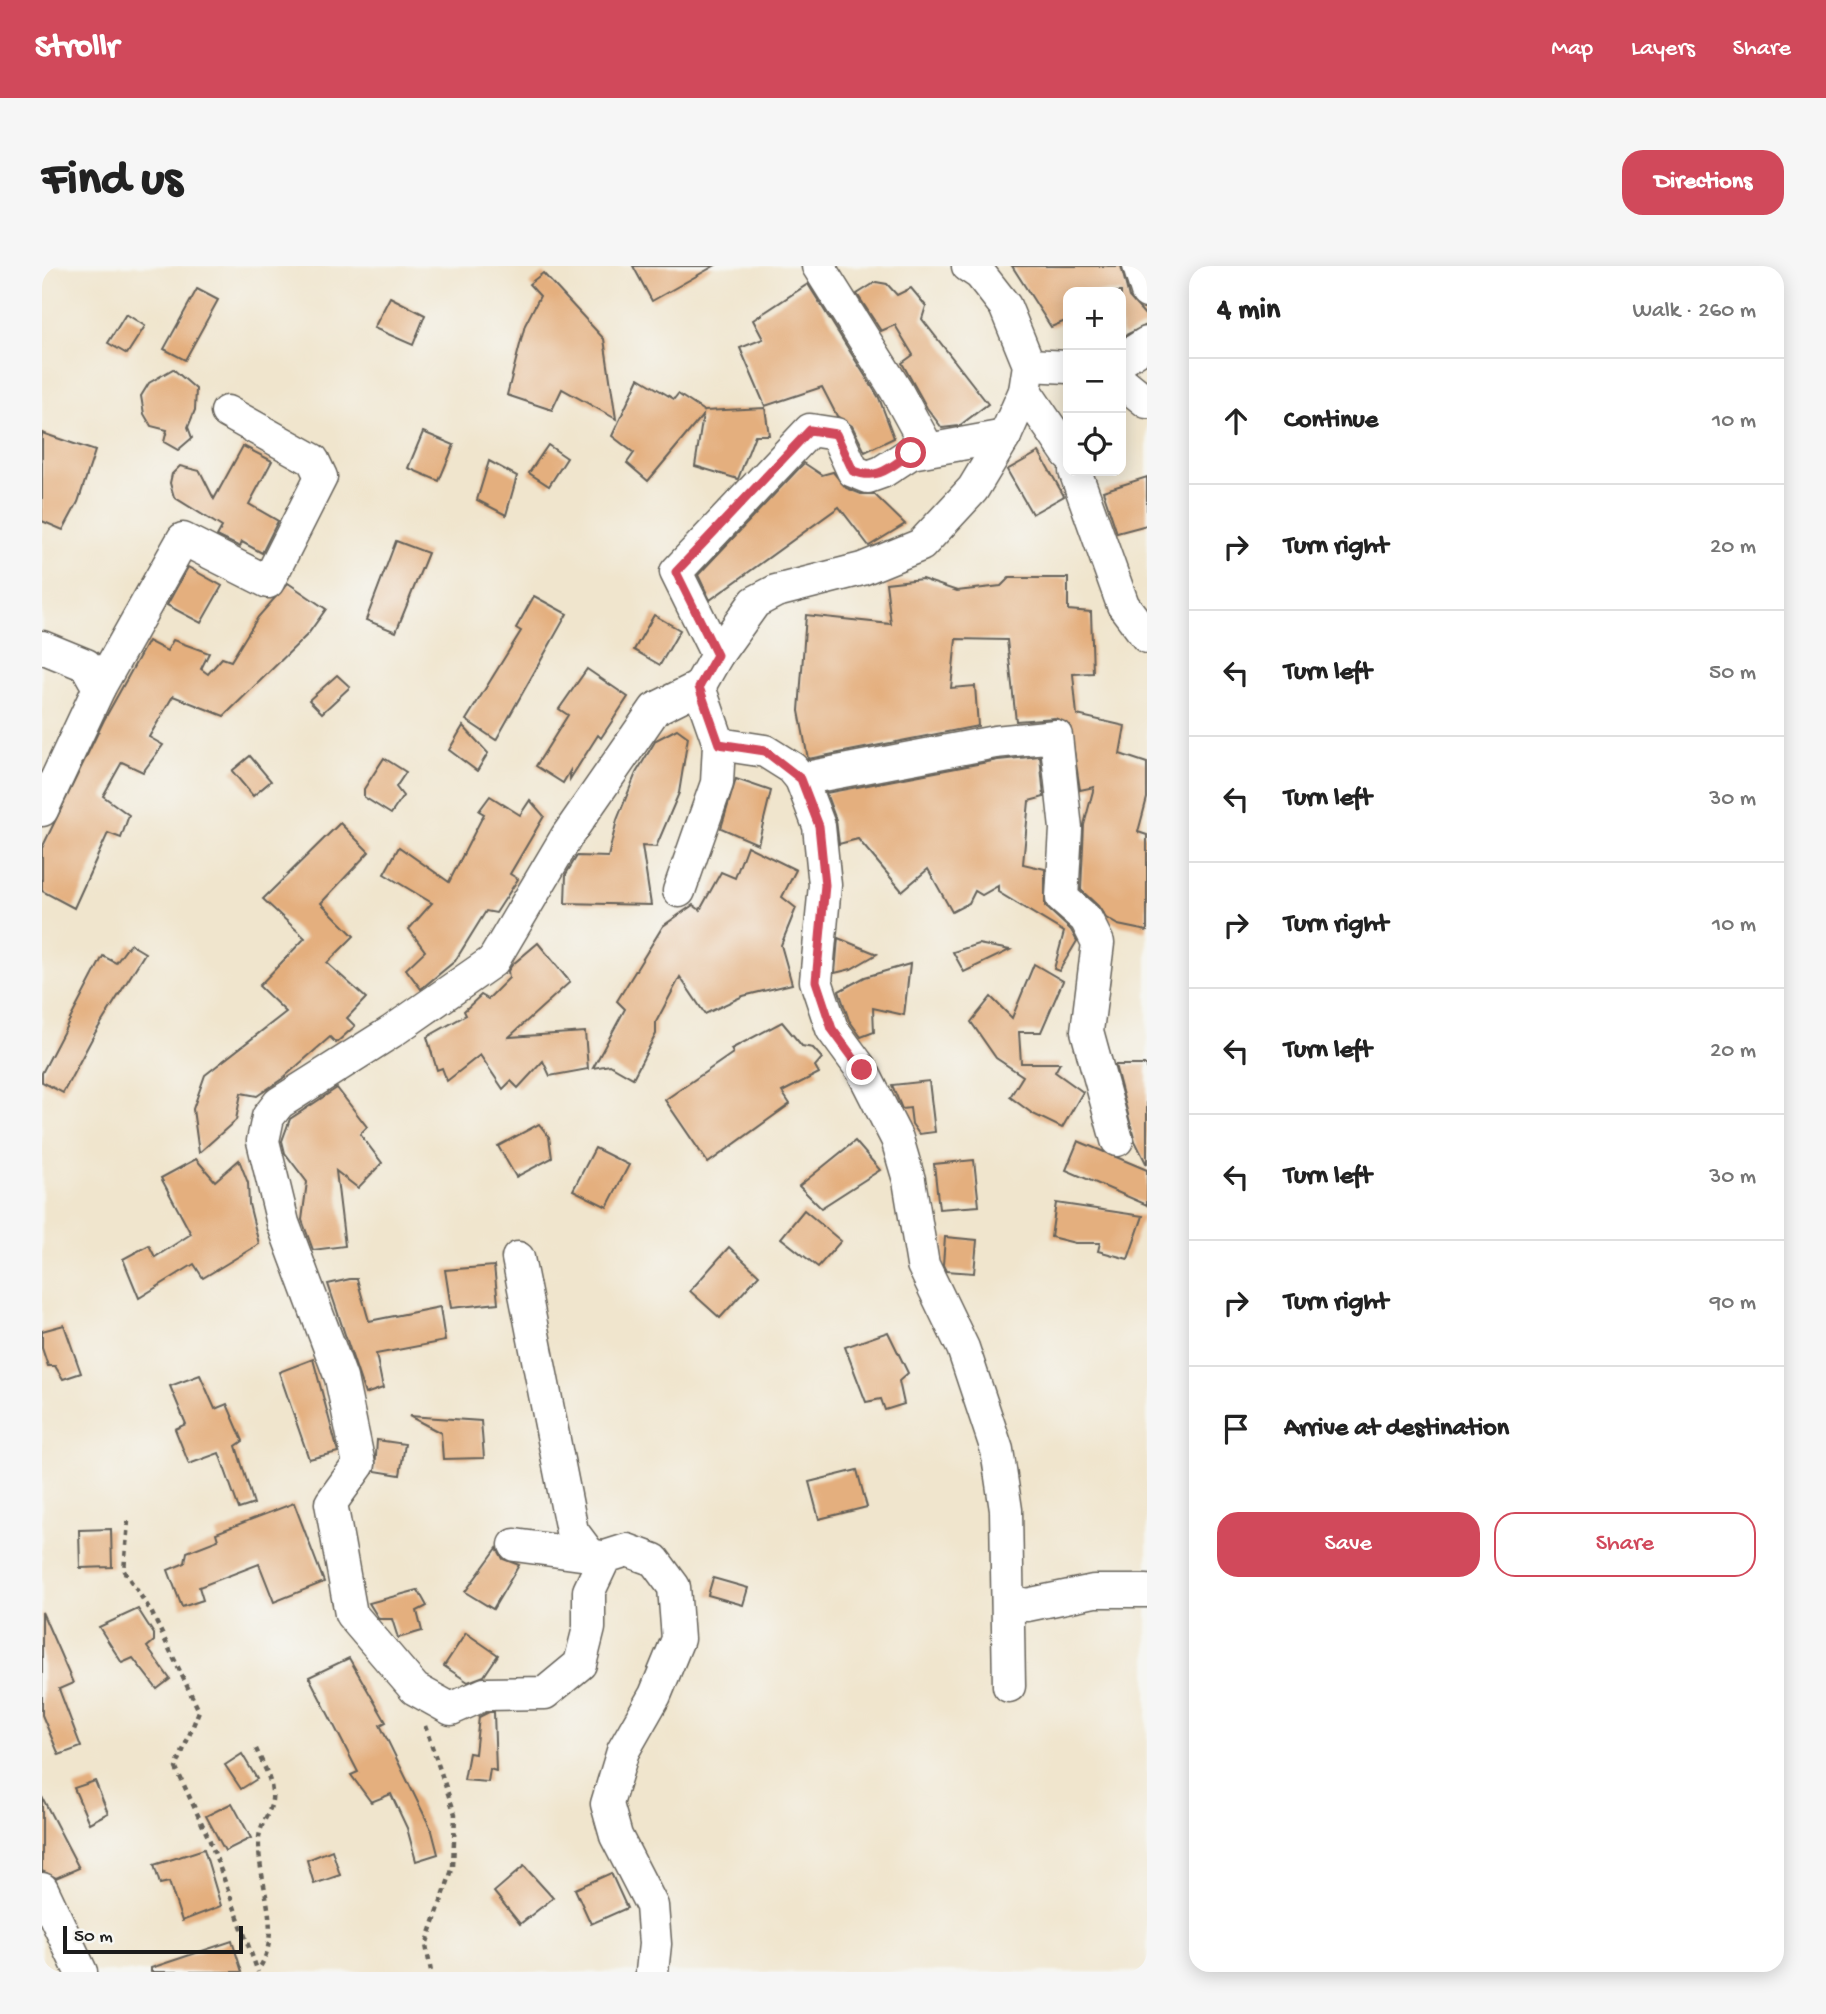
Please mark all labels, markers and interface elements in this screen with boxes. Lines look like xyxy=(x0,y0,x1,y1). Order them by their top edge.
text: Strollr xyxy=(35,30,119,68)
text: Map xyxy=(1551,35,1593,64)
text: Layers xyxy=(1631,35,1695,64)
text: Share xyxy=(1733,35,1791,64)
button: Directions xyxy=(1622,150,1784,215)
text: Find us xyxy=(42,153,182,211)
map controls xyxy=(1063,287,1126,476)
button: + xyxy=(1063,287,1126,350)
text: 4 min xyxy=(1217,294,1280,329)
text: Walk · 260 m xyxy=(1632,298,1756,325)
button: − xyxy=(1063,350,1126,413)
icon: ahead xyxy=(1217,402,1255,440)
text: Continue xyxy=(1284,406,1378,437)
text: 10 m xyxy=(1712,408,1756,435)
button: locate xyxy=(1063,413,1126,476)
route start xyxy=(895,437,926,468)
icon: right xyxy=(1217,528,1255,566)
text: Turn right xyxy=(1284,532,1388,563)
text: 20 m xyxy=(1710,534,1756,561)
icon: left xyxy=(1217,654,1255,692)
text: Turn left xyxy=(1284,658,1372,689)
text: 50 m xyxy=(1709,660,1756,687)
icon: left xyxy=(1217,780,1255,818)
text: Turn left xyxy=(1284,784,1372,815)
text: 30 m xyxy=(1709,786,1756,813)
icon: right xyxy=(1217,906,1255,944)
text: Turn right xyxy=(1284,910,1388,941)
text: 10 m xyxy=(1712,912,1756,939)
icon: left xyxy=(1217,1032,1255,1070)
text: Turn left xyxy=(1284,1036,1372,1067)
text: 20 m xyxy=(1710,1038,1756,1065)
route end xyxy=(846,1054,877,1085)
icon: left xyxy=(1217,1158,1255,1196)
text: Turn left xyxy=(1284,1162,1372,1193)
text: 30 m xyxy=(1709,1164,1756,1191)
icon: right xyxy=(1217,1284,1255,1322)
text: Turn right xyxy=(1284,1288,1388,1319)
text: 90 m xyxy=(1710,1290,1756,1317)
icon: arrive xyxy=(1217,1410,1255,1448)
text: Arrive at destination xyxy=(1284,1414,1509,1445)
button: Save xyxy=(1217,1512,1480,1577)
button: Share xyxy=(1494,1512,1756,1577)
scale bar xyxy=(63,1923,243,1955)
text: 50 m xyxy=(74,1926,113,1949)

